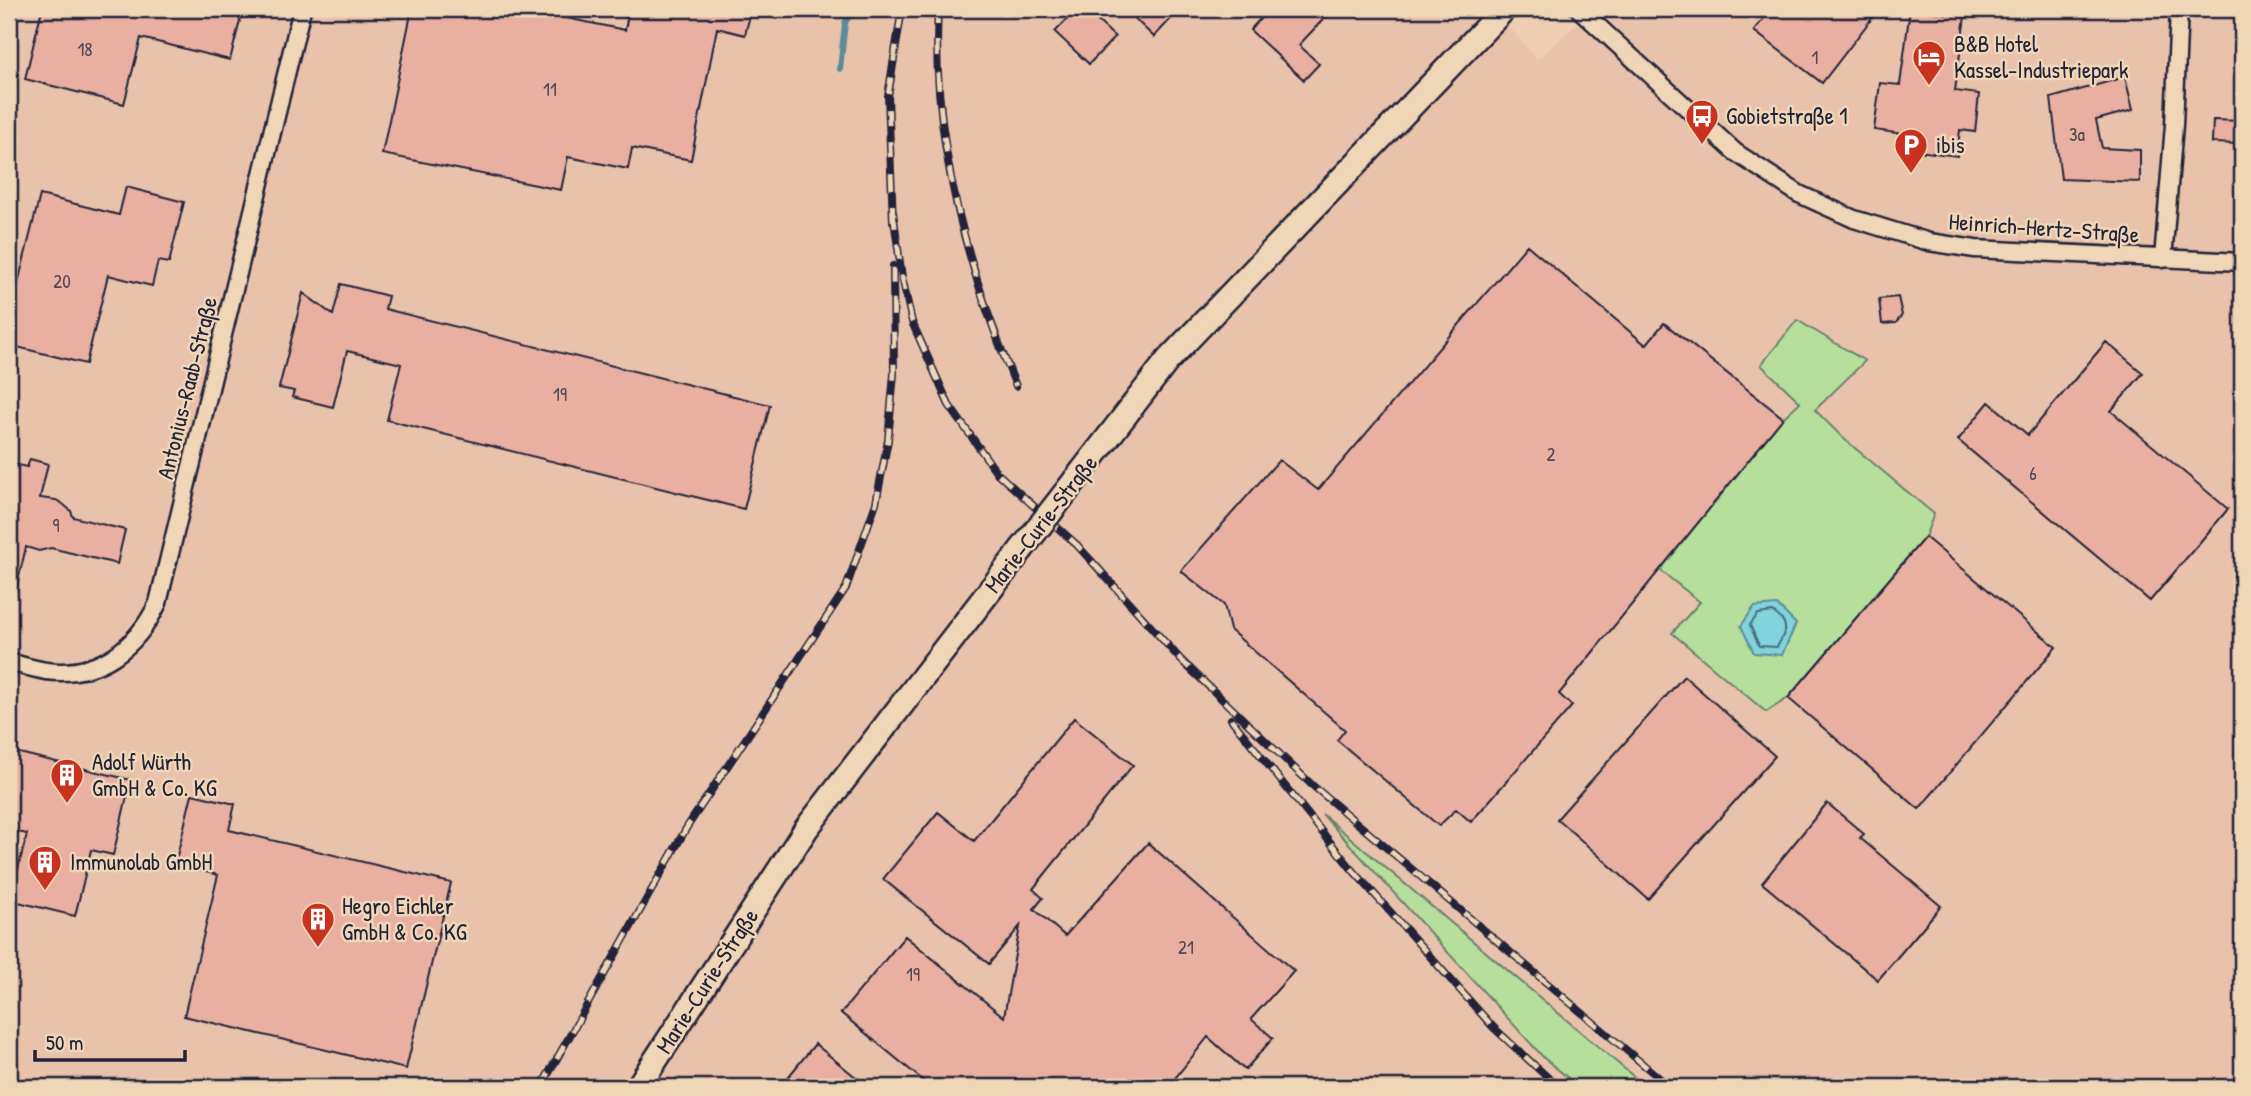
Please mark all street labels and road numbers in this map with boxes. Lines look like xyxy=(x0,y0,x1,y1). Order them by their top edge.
street label: Heinrich-Hertz-Straße xyxy=(1948,205,2140,250)
street label: Antonius-Raab-Straße xyxy=(149,294,224,482)
street label: Marie-Curie-Straße xyxy=(977,448,1104,599)
street label: Marie-Curie-Straße xyxy=(648,902,765,1059)

